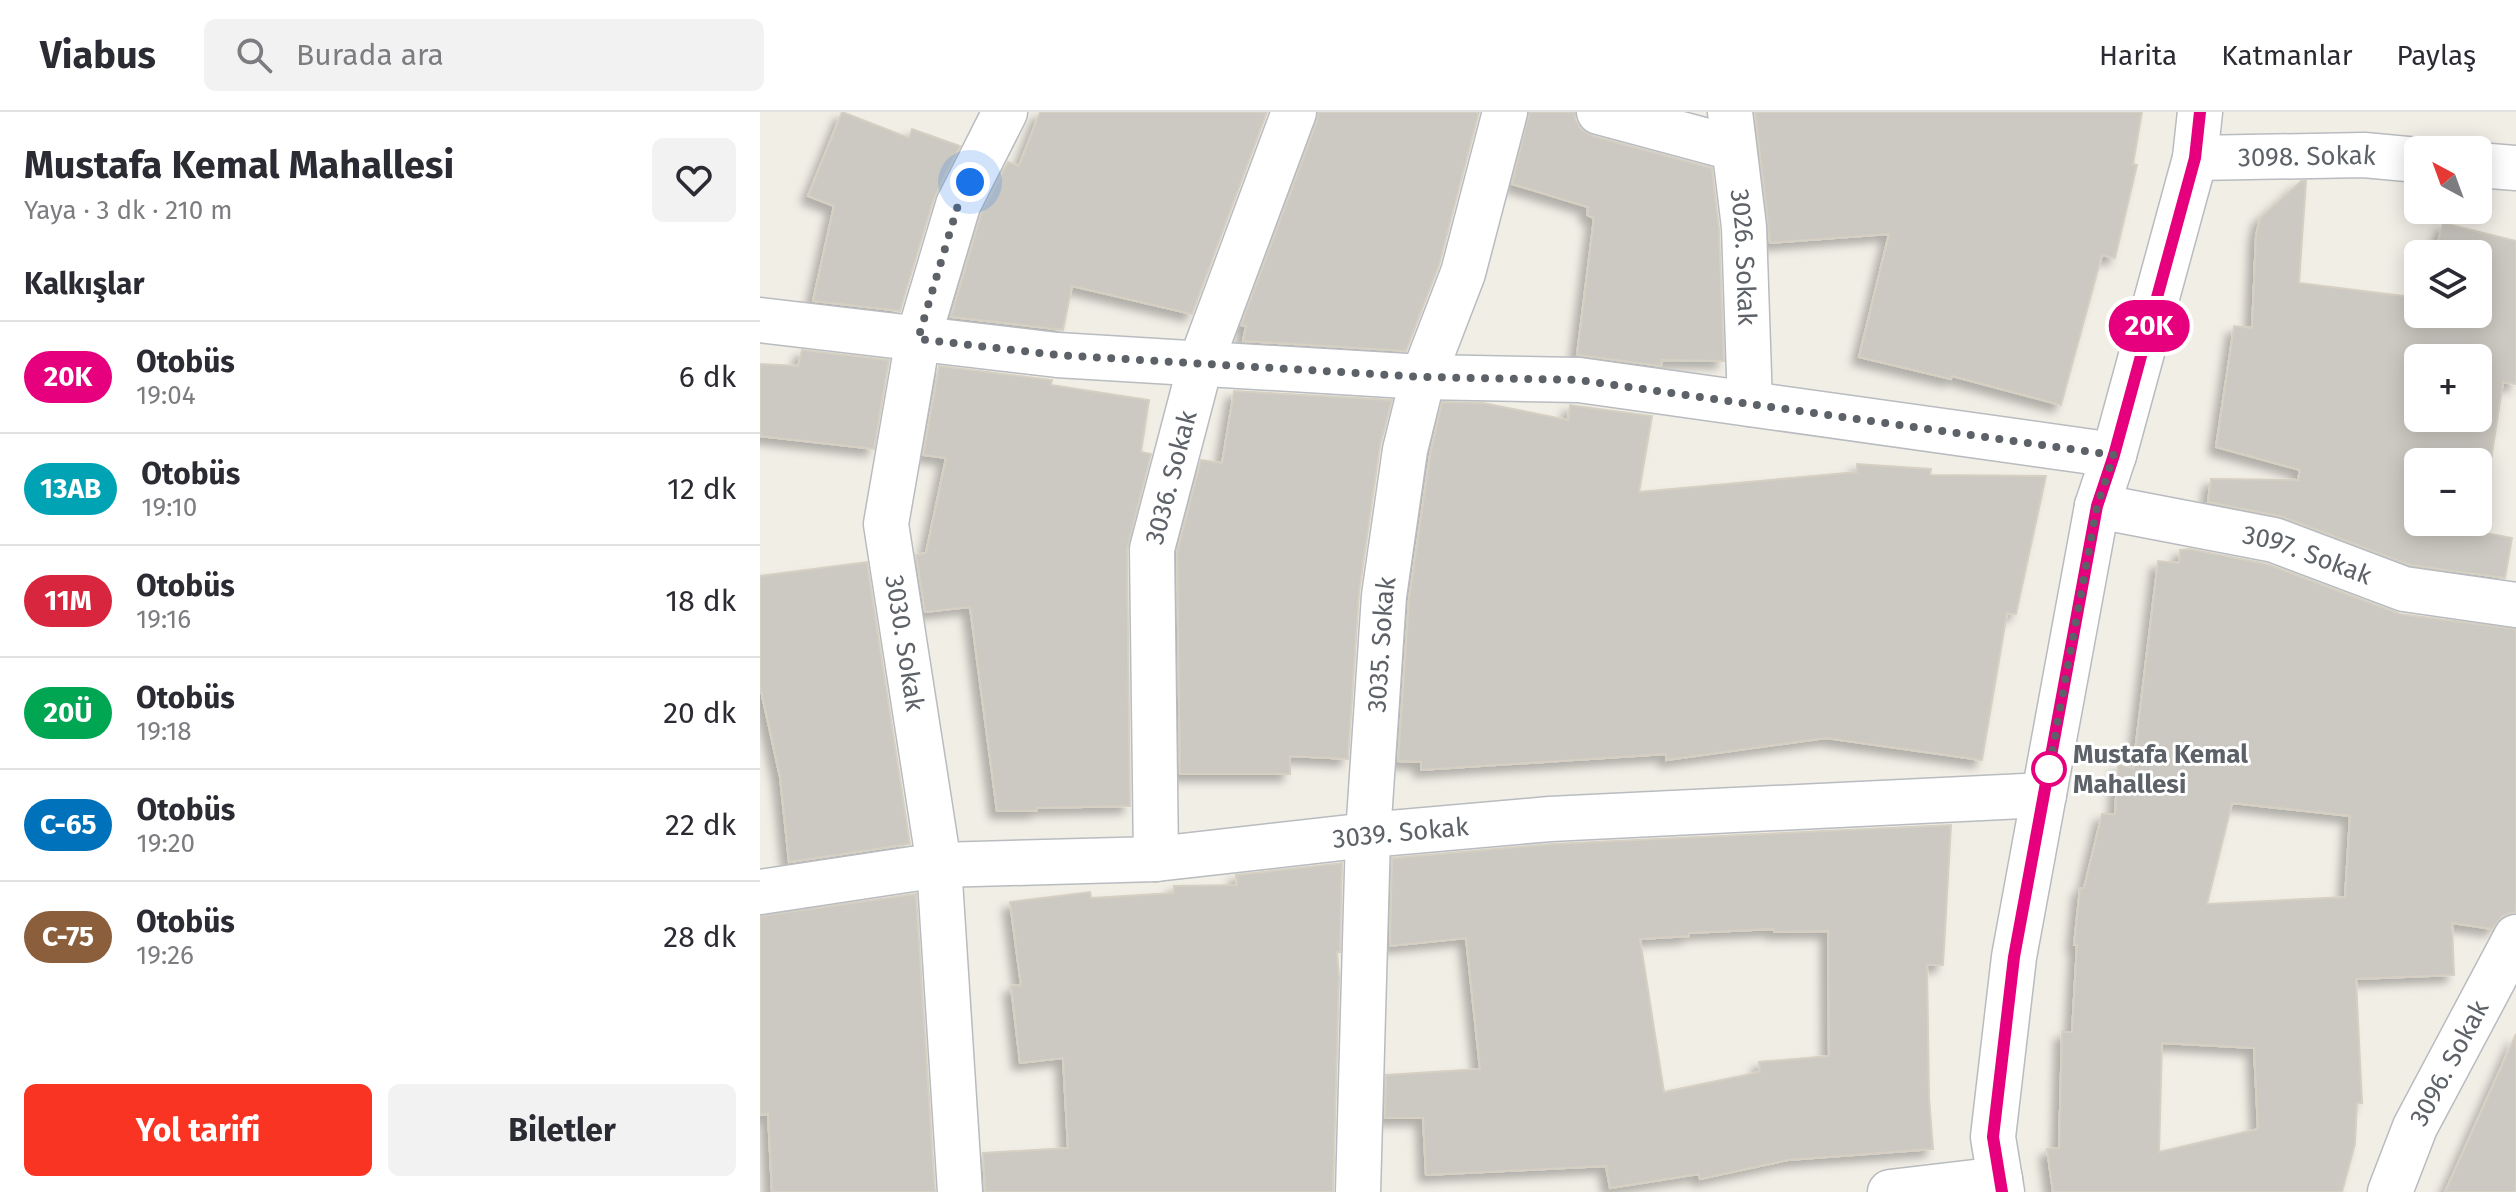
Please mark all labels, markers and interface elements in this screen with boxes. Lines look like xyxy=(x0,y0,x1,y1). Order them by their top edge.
search box xyxy=(204,19,764,91)
text: Viabus xyxy=(40,32,156,78)
icon: search xyxy=(232,33,276,77)
text: Burada ara xyxy=(296,37,444,73)
text: Harita xyxy=(2099,39,2177,72)
text: Katmanlar xyxy=(2221,39,2353,72)
text: Paylaş xyxy=(2397,39,2476,72)
north arrow xyxy=(2404,136,2492,224)
map controls xyxy=(2404,136,2492,536)
button: heart xyxy=(652,138,736,222)
street label: 3098. Sokak xyxy=(2238,140,2378,173)
text: Mustafa Kemal Mahallesi xyxy=(24,142,454,188)
your location xyxy=(950,162,990,202)
street label: 3026. Sokak xyxy=(1723,187,1762,327)
text: Yaya · 3 dk · 210 m xyxy=(24,195,232,226)
button: layers xyxy=(2404,240,2492,328)
text: Kalkışlar xyxy=(24,266,145,302)
line badge: 20K xyxy=(2103,300,2195,352)
text: 20K xyxy=(2125,309,2173,342)
text: Otobüs xyxy=(136,344,235,380)
button: + xyxy=(2404,344,2492,432)
text: 6 dk xyxy=(679,359,736,395)
text: 20K xyxy=(44,360,92,393)
text: 19:04 xyxy=(136,380,196,411)
street label: 3036. Sokak xyxy=(1139,407,1204,548)
button: − xyxy=(2404,448,2492,536)
text: Otobüs xyxy=(141,456,240,492)
text: 12 dk xyxy=(667,471,736,507)
text: 13AB xyxy=(40,472,101,505)
text: 19:10 xyxy=(141,492,197,523)
street label: 3097. Sokak xyxy=(2240,519,2377,592)
text: Otobüs xyxy=(136,568,235,604)
street label: 3030. Sokak xyxy=(878,573,931,714)
street label: 3035. Sokak xyxy=(1361,574,1403,714)
text: 18 dk xyxy=(665,583,736,619)
text: 11M xyxy=(44,584,92,617)
text: 19:16 xyxy=(136,604,191,635)
text: Otobüs xyxy=(136,680,235,716)
text: 20 dk xyxy=(663,695,736,731)
text: 20Ü xyxy=(43,696,93,729)
text: 19:18 xyxy=(136,716,192,747)
place label: Mustafa Kemal Mahallesi xyxy=(2073,739,2248,800)
marker: Mustafa Kemal Mahallesi xyxy=(2032,752,2066,786)
text: Otobüs xyxy=(136,792,235,828)
text: 22 dk xyxy=(665,807,736,843)
text: C-65 xyxy=(40,808,96,841)
street label: 3039. Sokak xyxy=(1331,811,1470,855)
text: 19:20 xyxy=(136,828,195,859)
text: Otobüs xyxy=(136,904,235,940)
text: 28 dk xyxy=(663,919,736,955)
text: C-75 xyxy=(42,920,94,953)
text: 19:26 xyxy=(136,940,194,971)
street label: 3096. Sokak xyxy=(2403,995,2496,1131)
button: Yol tarifi xyxy=(24,1084,372,1176)
button: Biletler xyxy=(388,1084,736,1176)

